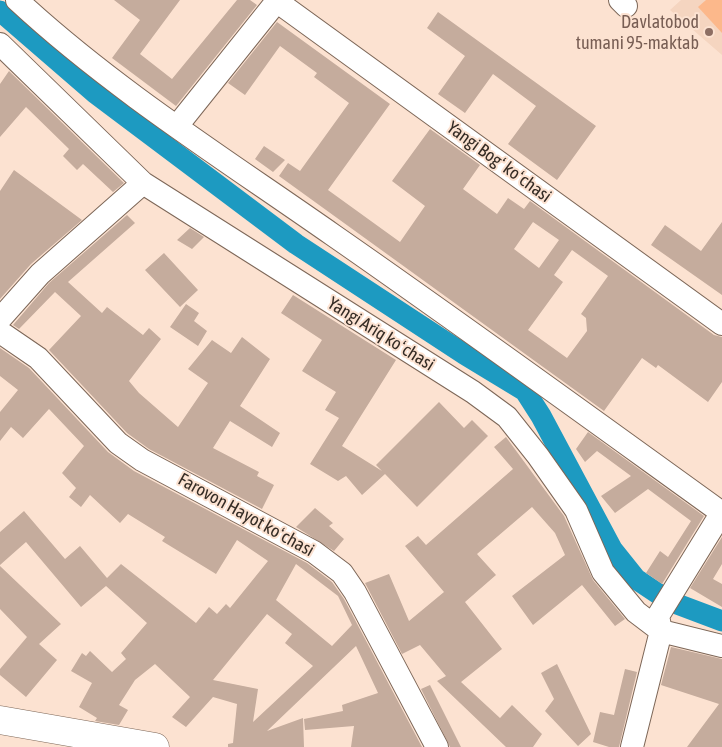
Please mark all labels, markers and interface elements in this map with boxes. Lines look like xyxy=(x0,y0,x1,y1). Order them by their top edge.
place label: Davlatobod tumani 95-maktab xyxy=(576,11,699,54)
marker: Davlatobod tumani 95-maktab xyxy=(703,26,715,38)
street label: Yangi Bogʻ koʻchasi xyxy=(443,117,555,207)
street label: Yangi Ariq koʻchasi xyxy=(324,293,438,375)
street label: Farovon Hayot koʻchasi xyxy=(174,469,318,561)

